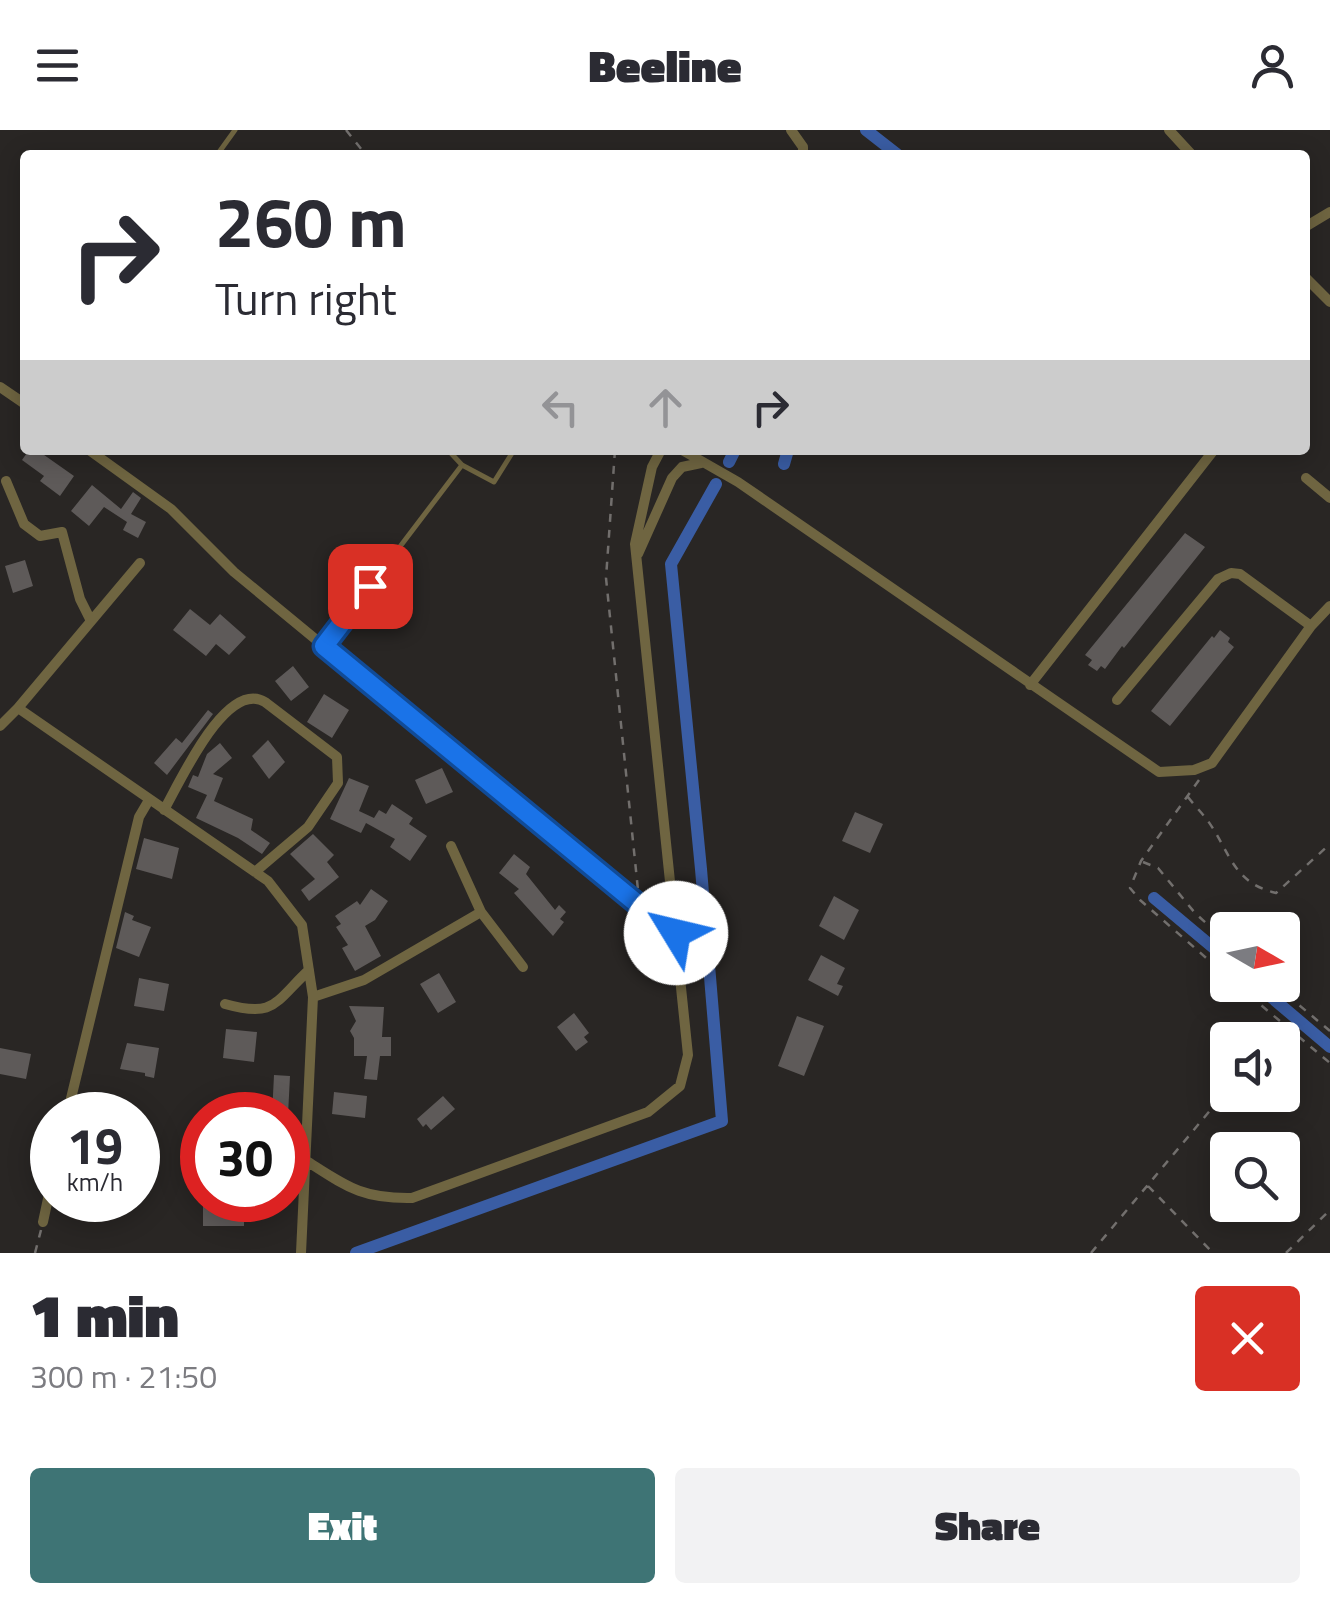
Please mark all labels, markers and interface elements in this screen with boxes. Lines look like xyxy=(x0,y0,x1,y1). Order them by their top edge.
text: Beeline xyxy=(588,31,742,99)
icon: menu xyxy=(30,38,85,93)
icon: person xyxy=(1245,38,1300,93)
text: 260 m xyxy=(215,168,407,274)
icon: right xyxy=(50,190,180,320)
text: Turn right xyxy=(215,264,397,332)
icon: left xyxy=(533,380,588,435)
icon: ahead xyxy=(638,380,693,435)
icon: right xyxy=(743,380,798,435)
pin xyxy=(328,544,413,629)
icon: arrive xyxy=(343,559,398,614)
position arrow xyxy=(624,881,728,985)
north arrow xyxy=(1210,912,1300,1002)
map controls xyxy=(1210,912,1300,1222)
button: sound xyxy=(1210,1022,1300,1112)
speed limit sign: 30 xyxy=(180,1092,310,1222)
text: 19 xyxy=(67,1107,123,1183)
button: search xyxy=(1210,1132,1300,1222)
text: km/h xyxy=(67,1163,123,1201)
text: 1 min xyxy=(30,1269,179,1360)
button: close xyxy=(1195,1286,1300,1391)
text: 300 m · 21:50 xyxy=(30,1352,217,1400)
button: Exit xyxy=(30,1468,655,1583)
button: Share xyxy=(675,1468,1300,1583)

